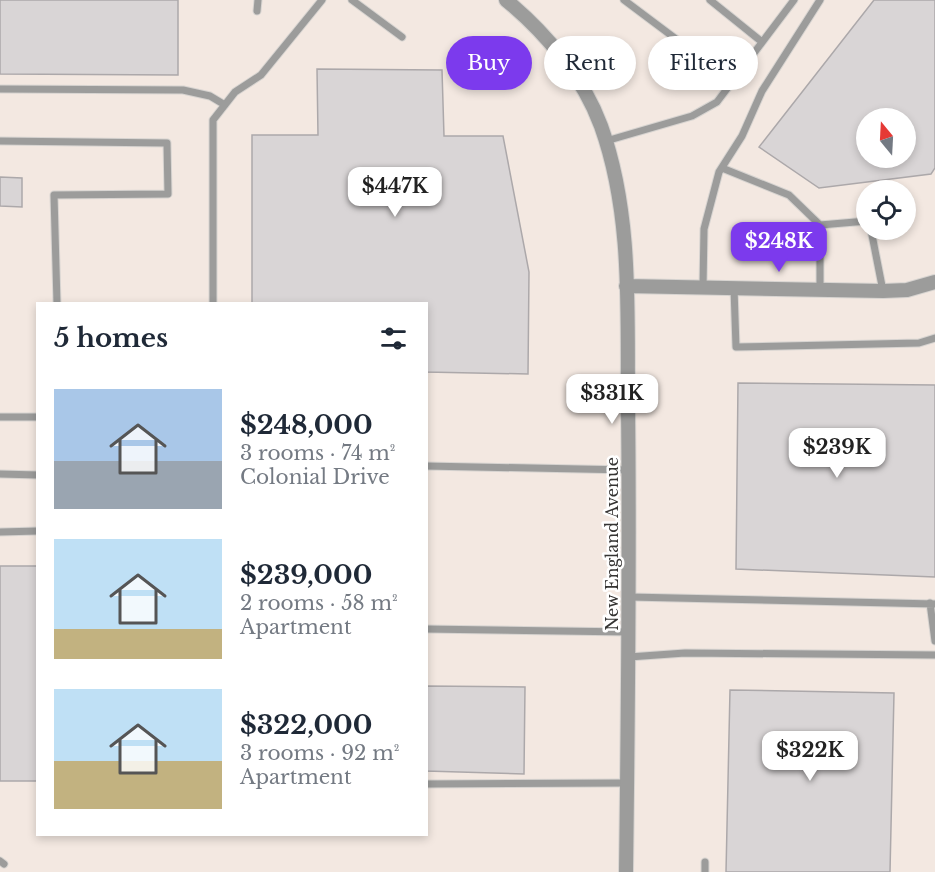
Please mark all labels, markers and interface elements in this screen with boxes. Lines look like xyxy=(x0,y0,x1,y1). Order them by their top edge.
chip: Buy xyxy=(446,36,532,90)
chip: Rent xyxy=(544,36,636,90)
chip: Filters xyxy=(648,36,758,90)
north arrow xyxy=(856,108,916,168)
map controls xyxy=(856,108,916,240)
pin: $447K xyxy=(353,167,437,218)
text: $447K xyxy=(362,174,428,198)
button: locate xyxy=(856,180,916,240)
pin: $248K xyxy=(737,222,821,273)
text: $248K xyxy=(745,229,813,253)
text: 5 homes xyxy=(54,322,168,354)
icon: filters xyxy=(377,322,410,355)
pin: $331K xyxy=(570,374,654,425)
text: $331K xyxy=(580,381,644,405)
text: $248,000 xyxy=(240,409,373,441)
icon: home xyxy=(102,413,174,485)
pin: $239K xyxy=(795,428,879,479)
text: $239K xyxy=(803,435,871,459)
text: 3 rooms · 74 m² xyxy=(240,441,396,465)
street label: New England Avenue xyxy=(602,457,622,631)
text: Colonial Drive xyxy=(240,465,390,489)
text: $239,000 xyxy=(240,559,372,591)
icon: home xyxy=(102,563,174,635)
text: 2 rooms · 58 m² xyxy=(240,591,398,615)
text: Apartment xyxy=(240,615,351,639)
text: $322,000 xyxy=(240,709,372,741)
icon: home xyxy=(102,713,174,785)
pin: $322K xyxy=(768,731,852,782)
text: $322K xyxy=(776,738,844,762)
text: 3 rooms · 92 m² xyxy=(240,741,399,765)
text: Apartment xyxy=(240,765,351,789)

